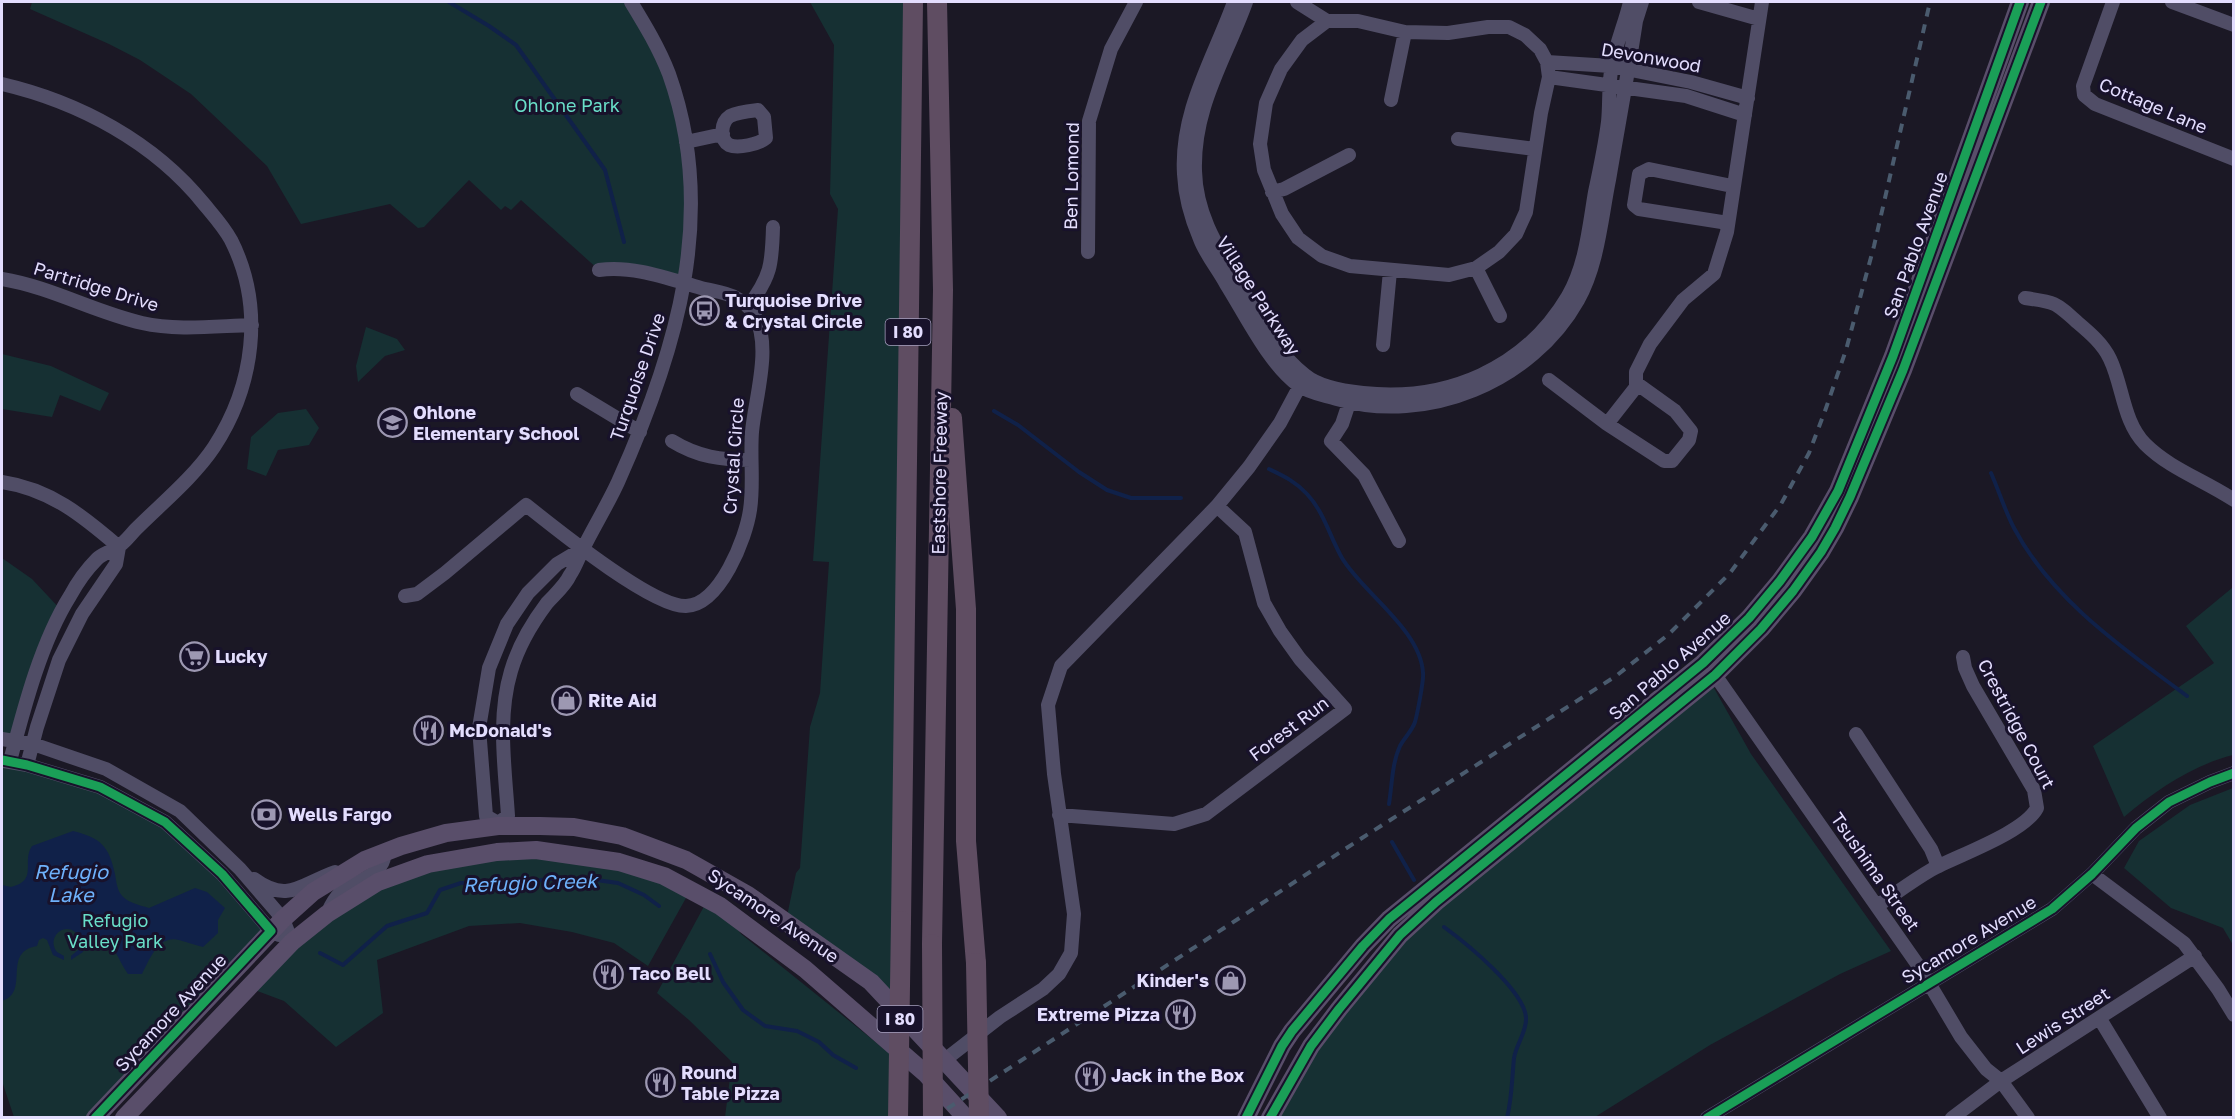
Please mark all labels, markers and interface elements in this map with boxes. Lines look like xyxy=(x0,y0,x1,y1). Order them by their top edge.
street label: Devonwood xyxy=(1599,37,1703,77)
street label: Cottage Lane xyxy=(2096,72,2211,138)
park label: Ohlone Park xyxy=(514,94,620,116)
street label: Ben Lomond xyxy=(1059,122,1083,230)
street label: San Pablo Avenue xyxy=(1878,168,1952,321)
street label: Village Parkway xyxy=(1212,232,1306,359)
street label: Partridge Drive xyxy=(31,257,162,316)
place label: Turquoise Drive & Crystal Circle xyxy=(725,289,863,332)
bus stop icon: Turquoise Drive & Crystal Circle xyxy=(688,295,720,327)
street label: Turquoise Drive xyxy=(605,310,669,444)
road number: I 80 xyxy=(886,319,930,345)
street label: Eastshore Freeway xyxy=(927,391,951,555)
street label: Crystal Circle xyxy=(718,397,748,515)
place label: Ohlone Elementary School xyxy=(413,401,579,444)
school or university icon: Ohlone Elementary School xyxy=(376,407,408,439)
street label: San Pablo Avenue xyxy=(1604,606,1735,724)
supermarket icon: Lucky xyxy=(178,641,210,673)
place label: Lucky xyxy=(215,645,268,667)
street label: Crestridge Court xyxy=(1973,655,2060,792)
shop icon: Rite Aid xyxy=(551,685,583,717)
place label: Rite Aid xyxy=(588,689,657,711)
street label: Forest Run xyxy=(1244,691,1332,765)
restaurant icon: McDonald's xyxy=(412,715,444,747)
place label: McDonald's xyxy=(449,719,552,741)
bank icon: Wells Fargo xyxy=(251,799,283,831)
place label: Wells Fargo xyxy=(288,803,392,825)
street label: Tsushima Street xyxy=(1827,808,1925,935)
water label: Refugio Lake xyxy=(34,859,109,906)
street label: Sycamore Avenue xyxy=(704,863,843,967)
water label: Refugio Creek xyxy=(462,868,600,897)
street label: Sycamore Avenue xyxy=(1897,890,2040,988)
park label: Refugio Valley Park xyxy=(67,909,163,952)
street label: Sycamore Avenue xyxy=(110,949,231,1076)
restaurant icon: Taco Bell xyxy=(592,958,624,990)
place label: Taco Bell xyxy=(629,962,711,984)
shop icon: Kinder's xyxy=(1214,965,1246,997)
place label: Kinder's xyxy=(1136,969,1209,991)
street label: Lewis Street xyxy=(2012,982,2113,1059)
restaurant icon: Extreme Pizza xyxy=(1165,999,1197,1031)
place label: Extreme Pizza xyxy=(1037,1003,1160,1025)
road number: I 80 xyxy=(878,1006,922,1032)
restaurant icon: Jack in the Box xyxy=(1074,1060,1106,1092)
place label: Round Table Pizza xyxy=(681,1061,780,1104)
place label: Jack in the Box xyxy=(1111,1064,1245,1086)
restaurant icon: Round Table Pizza xyxy=(644,1067,676,1099)

